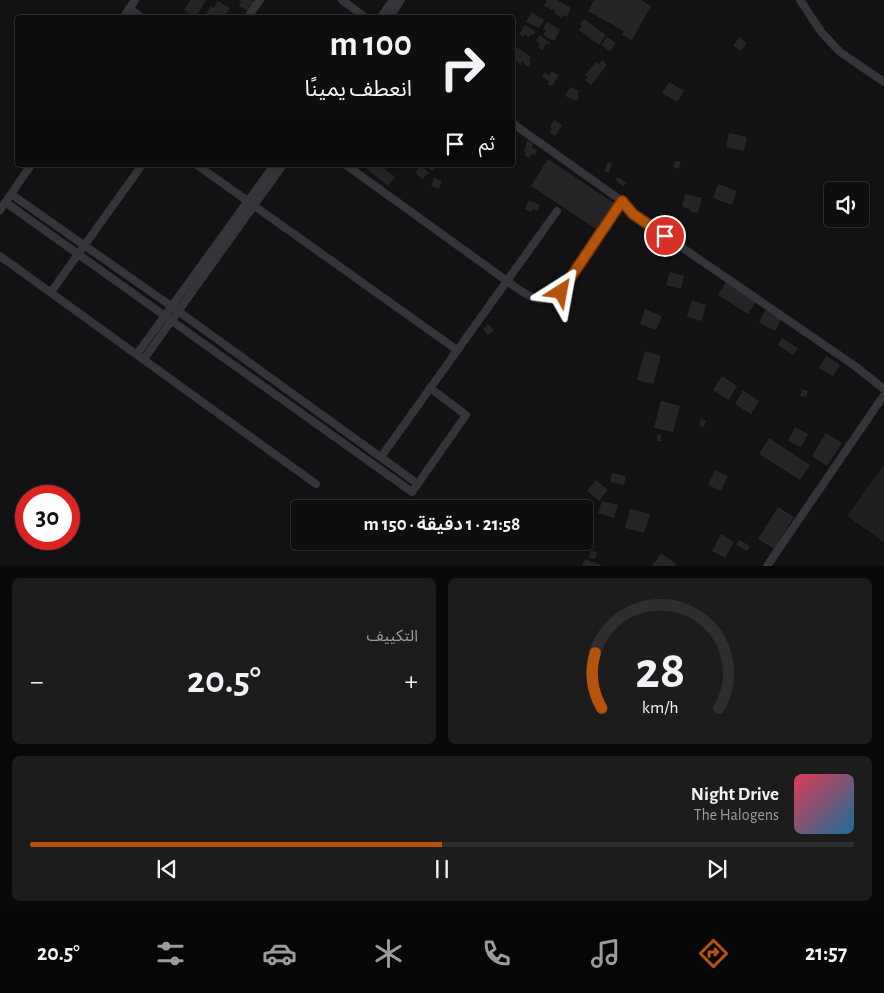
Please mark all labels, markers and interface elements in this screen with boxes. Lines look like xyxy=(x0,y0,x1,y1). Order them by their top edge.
text: 100 m xyxy=(329,27,412,62)
icon: right xyxy=(430,35,495,100)
text: انعطف يمينًا xyxy=(305,78,412,100)
icon: arrive xyxy=(441,130,469,158)
text: ثم xyxy=(479,135,495,154)
map controls xyxy=(824,182,869,227)
button: sound xyxy=(824,182,869,227)
pin xyxy=(644,215,686,257)
icon: arrive xyxy=(651,222,679,250)
position arrow xyxy=(534,265,586,317)
speed limit sign: 30 xyxy=(15,485,80,550)
text: 21:58 · 1 دقيقة · 150 m xyxy=(364,515,520,534)
text: التكييف xyxy=(366,628,418,644)
text: 28 xyxy=(635,645,685,697)
text: 20.5° xyxy=(187,662,261,700)
text: − xyxy=(30,668,43,696)
text: + xyxy=(405,668,418,696)
text: km/h xyxy=(642,699,678,717)
text: Night Drive xyxy=(691,785,779,804)
text: The Halogens xyxy=(694,807,779,823)
icon: previous xyxy=(153,855,181,883)
icon: pause xyxy=(428,855,456,883)
icon: next xyxy=(703,855,731,883)
icon: filters xyxy=(153,936,188,971)
icon: car xyxy=(262,936,297,971)
icon: climate xyxy=(371,936,406,971)
icon: phone xyxy=(479,936,514,971)
icon: music xyxy=(588,936,623,971)
icon: directions xyxy=(696,936,731,971)
text: 20.5° xyxy=(37,942,80,964)
text: 21:57 xyxy=(805,942,847,964)

